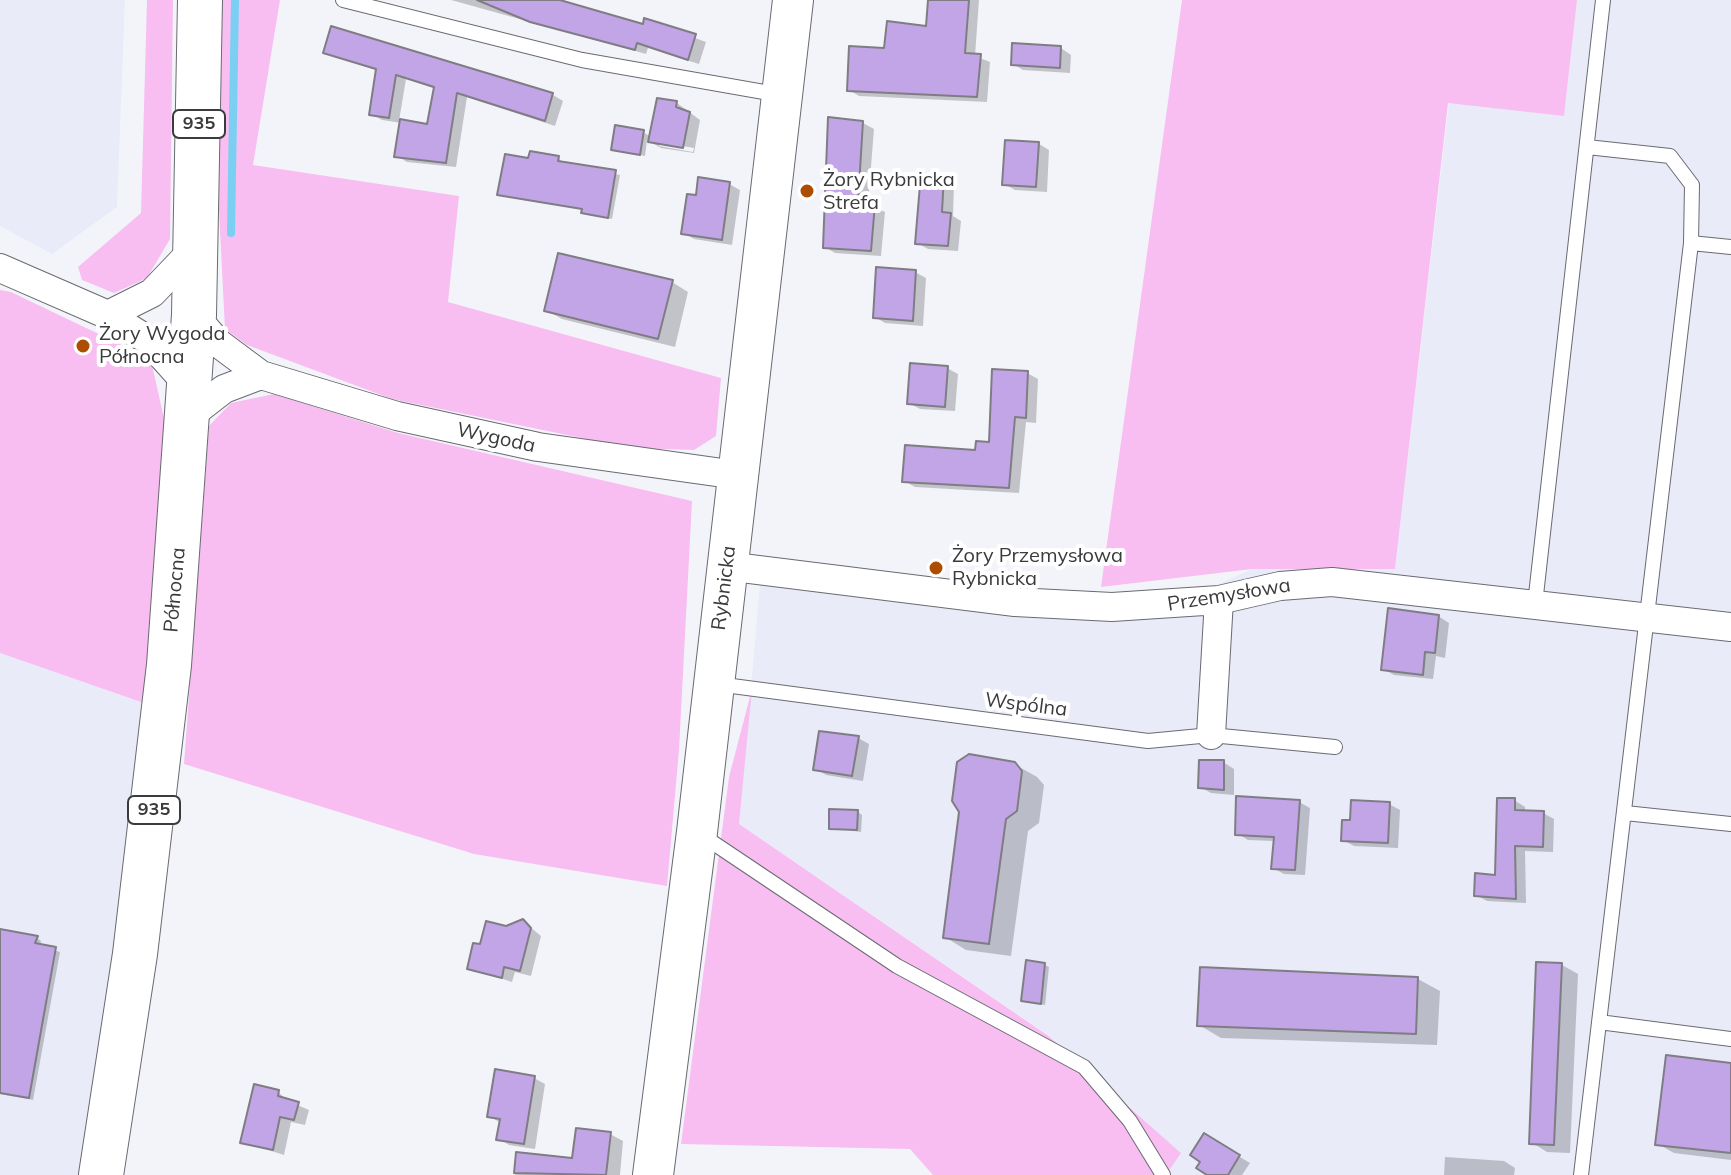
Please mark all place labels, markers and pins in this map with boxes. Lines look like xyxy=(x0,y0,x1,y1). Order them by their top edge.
place label: Żory Rybnicka Strefa xyxy=(823,168,955,215)
marker: Żory Rybnicka Strefa xyxy=(798,182,816,200)
place label: Żory Wygoda Północna xyxy=(99,322,225,369)
marker: Żory Wygoda Północna xyxy=(74,337,92,355)
place label: Żory Przemysłowa Rybnicka xyxy=(952,544,1123,591)
marker: Żory Przemysłowa Rybnicka xyxy=(927,559,945,577)

